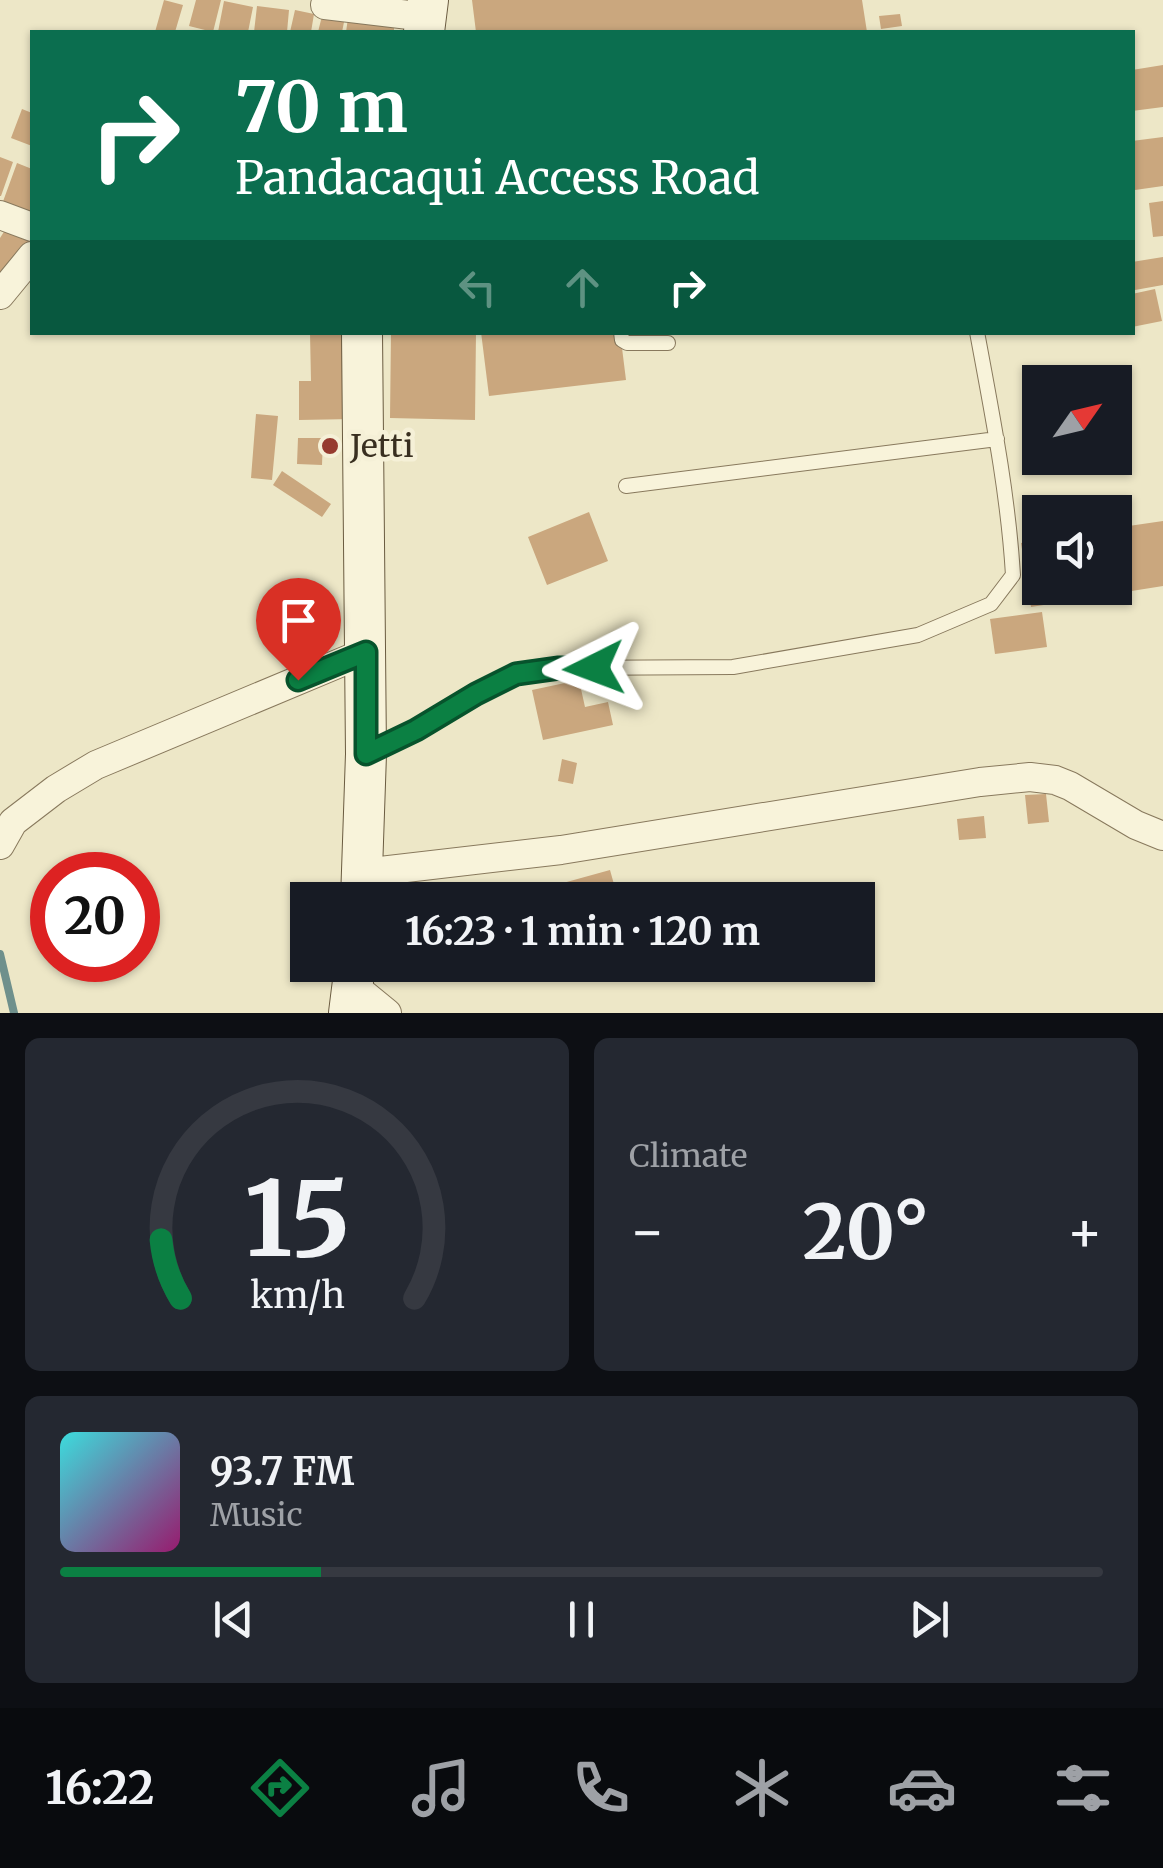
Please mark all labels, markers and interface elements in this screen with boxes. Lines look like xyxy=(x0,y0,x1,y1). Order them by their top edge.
text: 70 m xyxy=(235,63,408,151)
icon: right xyxy=(70,70,200,200)
text: Pandacaqui Access Road xyxy=(235,150,760,206)
icon: left xyxy=(450,260,505,315)
icon: ahead xyxy=(555,260,610,315)
icon: right xyxy=(660,260,715,315)
north arrow xyxy=(1022,365,1132,475)
map controls xyxy=(1022,365,1132,605)
place label: Jetti xyxy=(349,426,414,466)
marker: Jetti xyxy=(319,435,341,457)
button: sound xyxy=(1022,495,1132,605)
pin xyxy=(256,578,341,681)
icon: arrive xyxy=(271,593,326,648)
position arrow xyxy=(542,616,646,720)
speed limit sign: 20 xyxy=(30,852,160,982)
text: 16:23 · 1 min · 120 m xyxy=(405,908,760,955)
text: Climate xyxy=(629,1136,747,1176)
text: 15 xyxy=(244,1154,350,1284)
text: 20° xyxy=(802,1185,930,1279)
text: − xyxy=(629,1197,666,1266)
text: + xyxy=(1066,1197,1103,1266)
text: km/h xyxy=(250,1273,344,1318)
text: 93.7 FM xyxy=(210,1448,354,1495)
text: Music xyxy=(210,1495,303,1535)
icon: previous xyxy=(206,1592,261,1647)
icon: pause xyxy=(554,1592,609,1647)
icon: next xyxy=(902,1592,957,1647)
icon: directions xyxy=(245,1753,315,1823)
icon: music xyxy=(406,1753,476,1823)
icon: phone xyxy=(566,1753,636,1823)
icon: climate xyxy=(727,1753,797,1823)
icon: car xyxy=(887,1753,957,1823)
icon: filters xyxy=(1048,1753,1118,1823)
text: 16:22 xyxy=(45,1760,155,1816)

